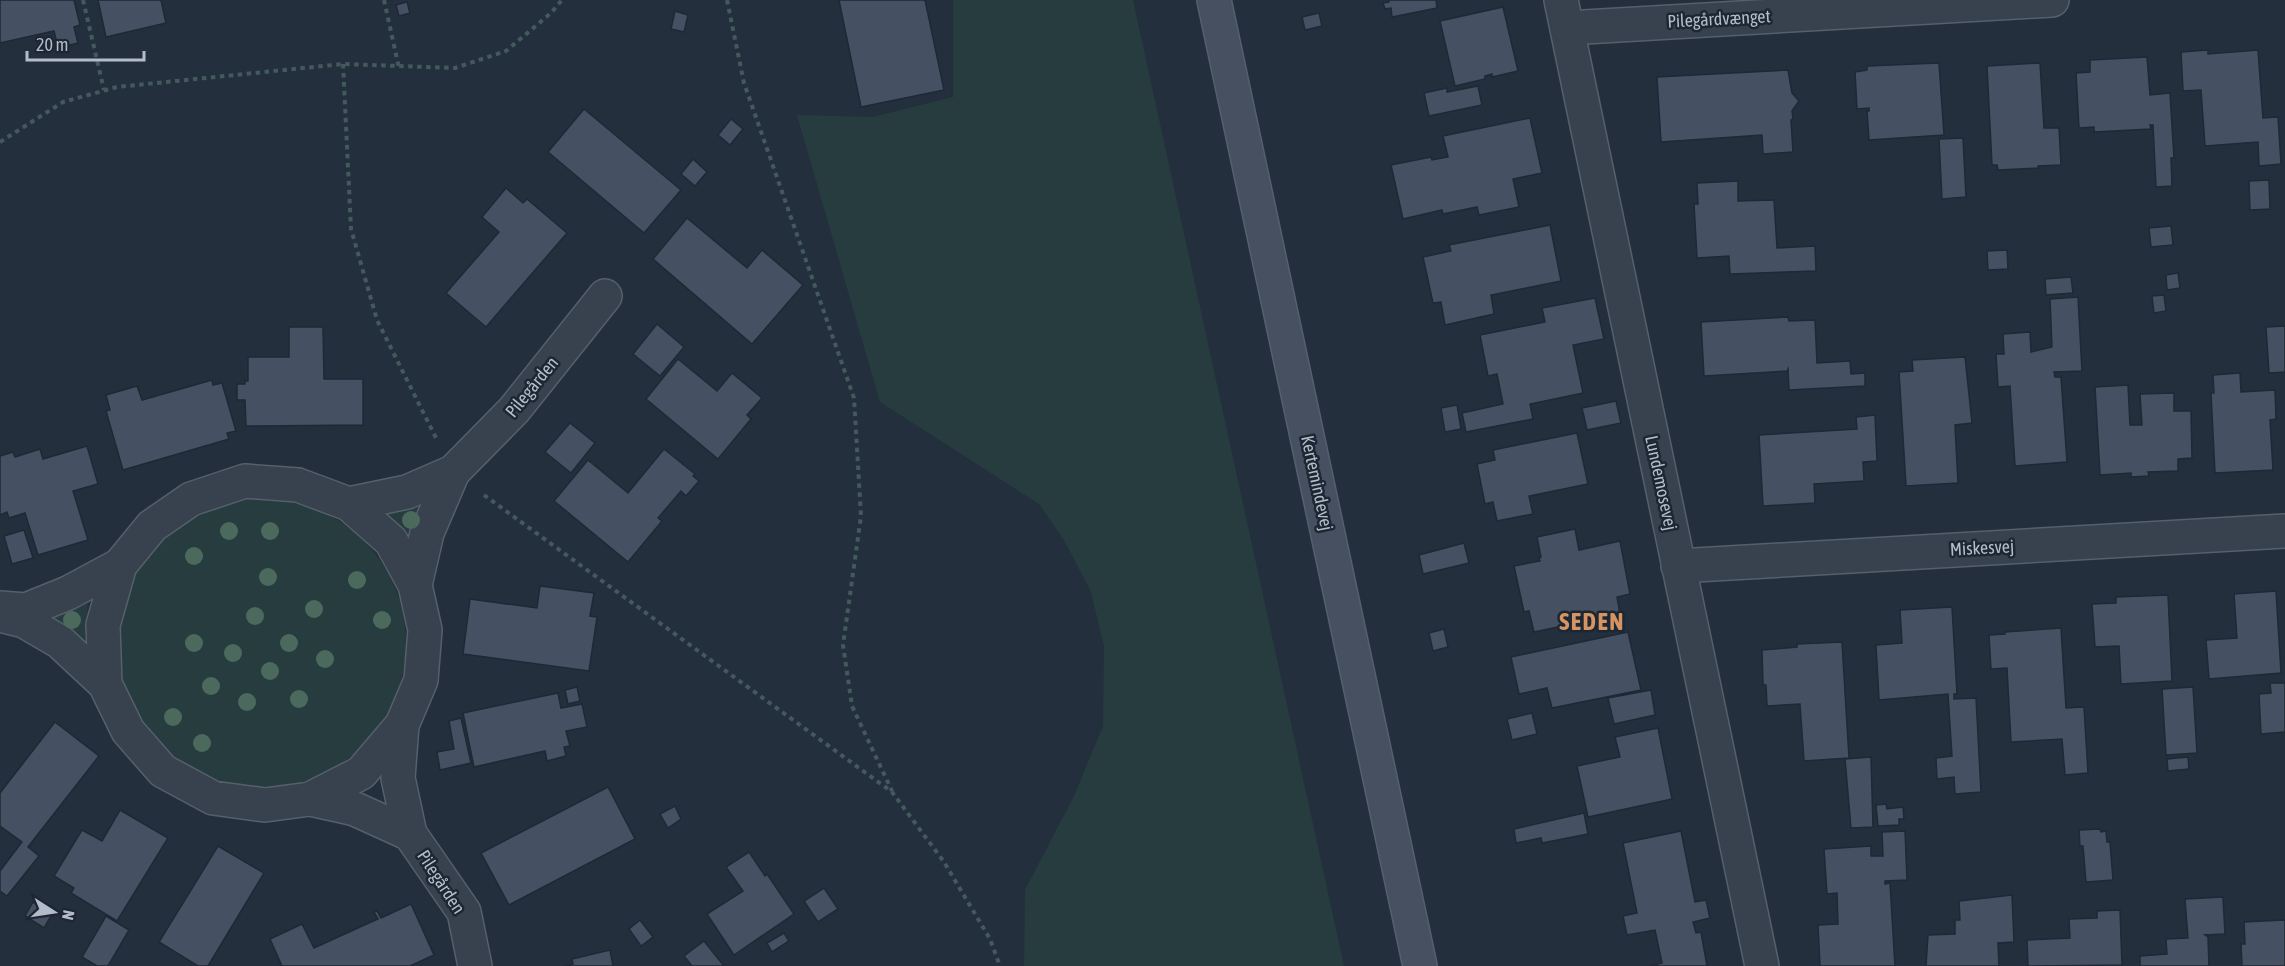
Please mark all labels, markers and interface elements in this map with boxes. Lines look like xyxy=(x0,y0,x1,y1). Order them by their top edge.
street label: Pilegårdvænget xyxy=(1667,5,1771,32)
scale bar xyxy=(27,24,144,62)
text: 20 m xyxy=(36,34,68,55)
street label: Pilegården xyxy=(501,352,562,421)
street label: Kertemindevej xyxy=(1297,433,1338,532)
street label: Lundemosevej xyxy=(1641,434,1682,532)
street label: Miskesvej xyxy=(1949,535,2015,560)
district label: SEDEN xyxy=(1559,608,1625,635)
street label: Pilegården xyxy=(413,846,470,918)
north arrow xyxy=(24,882,84,942)
text: N xyxy=(59,909,78,922)

